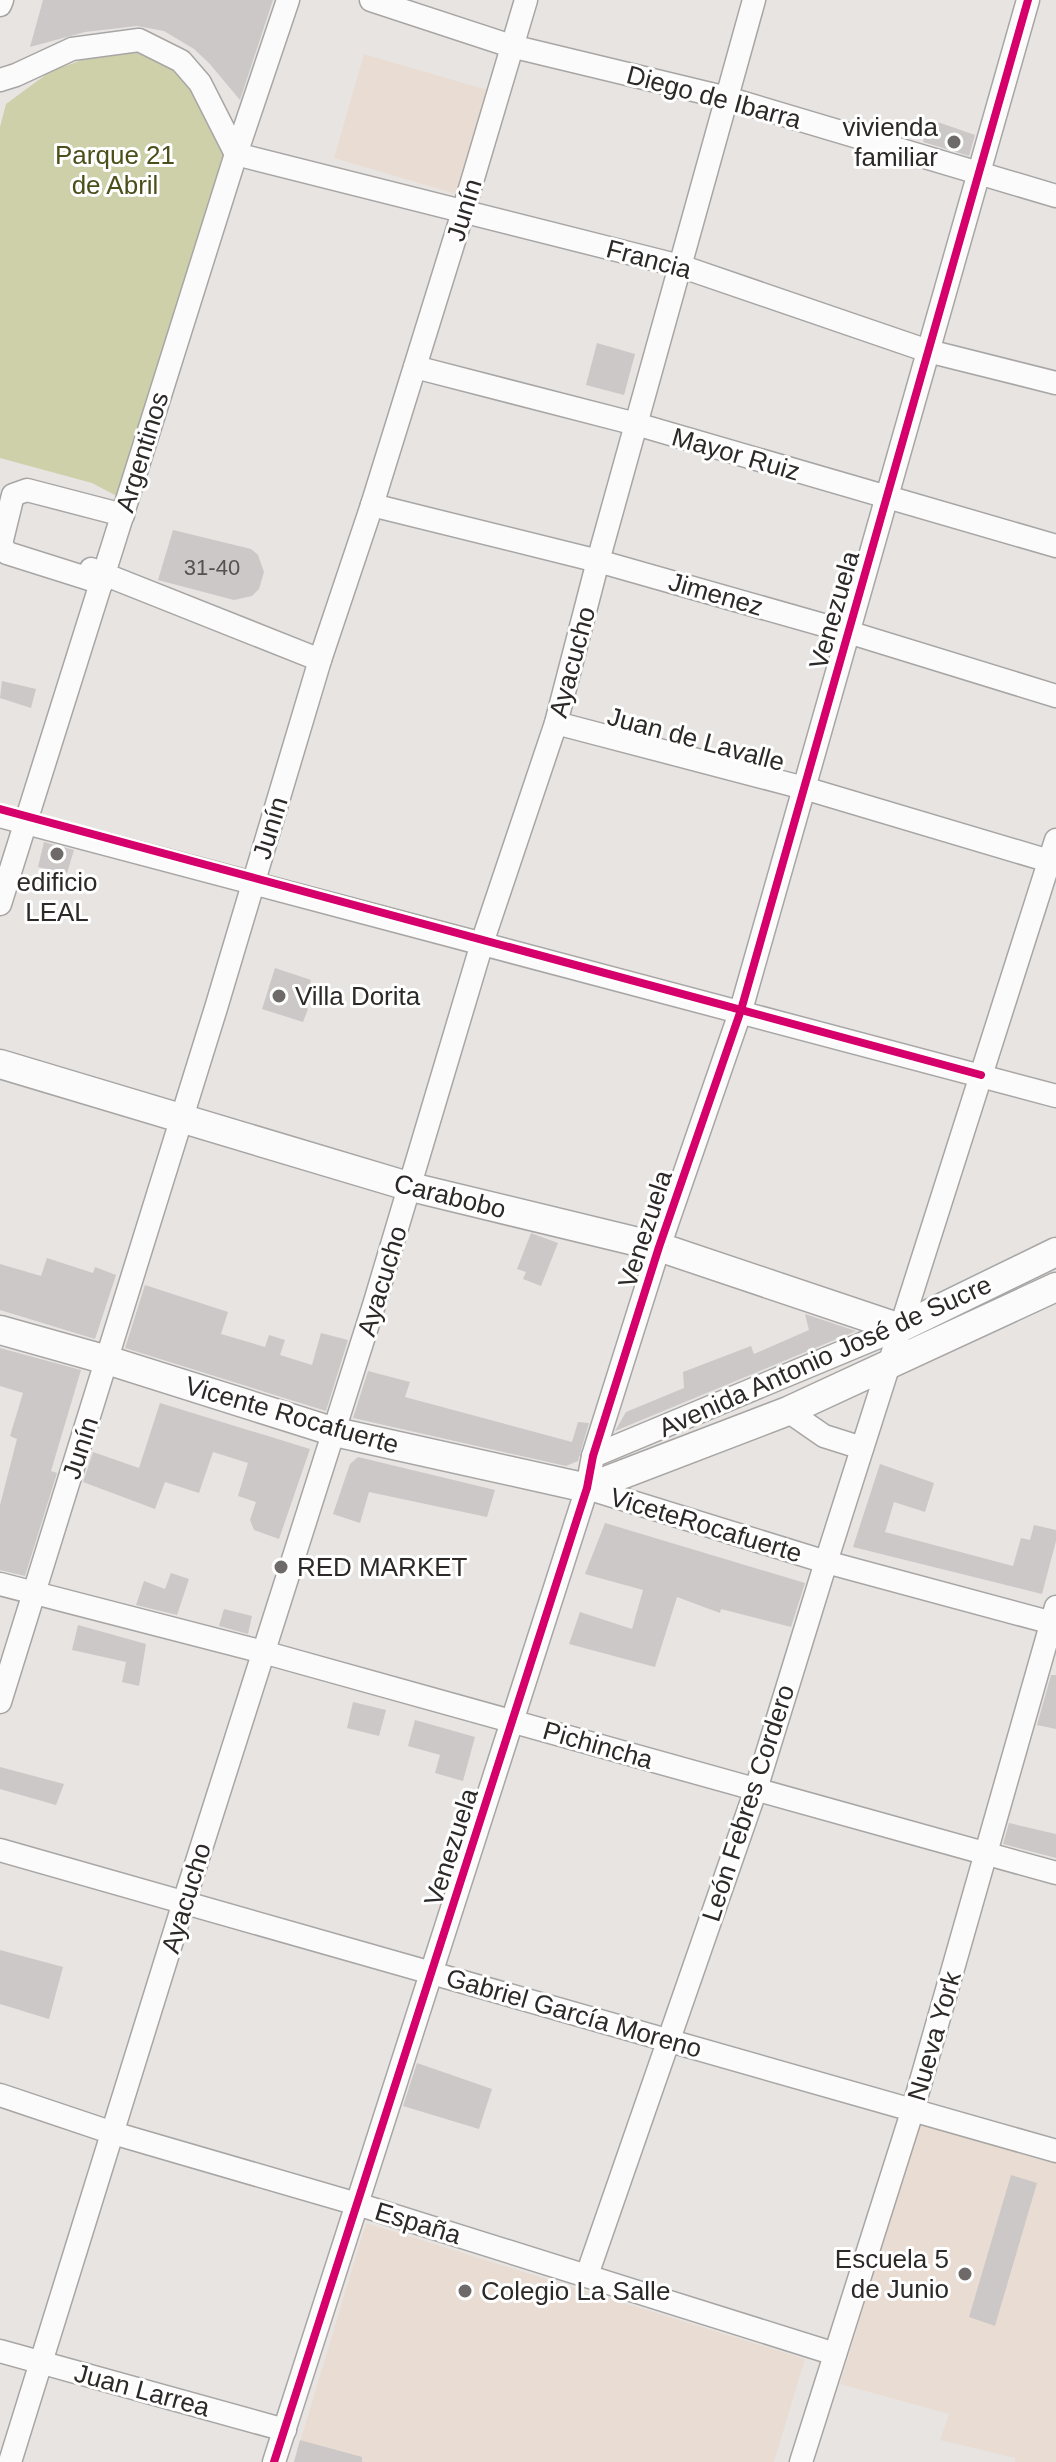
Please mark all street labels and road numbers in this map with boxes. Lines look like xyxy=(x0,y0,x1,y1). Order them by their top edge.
street label: Diego de Ibarra xyxy=(624,59,805,135)
street label: Junín xyxy=(440,175,488,245)
street label: Francia xyxy=(603,233,695,285)
street label: Argentinos xyxy=(109,388,175,516)
street label: Mayor Ruiz xyxy=(669,421,803,487)
street label: Venezuela xyxy=(803,547,865,673)
street label: Jimenez xyxy=(665,566,767,622)
street label: Ayacucho xyxy=(543,603,601,721)
street label: Juan de Lavalle xyxy=(604,701,788,777)
street label: Junín xyxy=(246,793,294,863)
street label: Venezuela xyxy=(612,1166,678,1291)
street label: Carabobo xyxy=(391,1168,509,1224)
street label: Ayacucho xyxy=(351,1222,413,1340)
street label: Avenida Antonio José de Sucre xyxy=(654,1269,996,1443)
street label: Vicente Rocafuerte xyxy=(182,1370,402,1460)
street label: Junín xyxy=(56,1413,104,1483)
street label: ViceteRocafuerte xyxy=(606,1482,806,1568)
street label: León Febres Cordero xyxy=(696,1681,800,1925)
street label: Pichincha xyxy=(540,1715,657,1775)
street label: Venezuela xyxy=(418,1784,484,1909)
street label: Ayacucho xyxy=(155,1839,217,1957)
street label: Gabriel García Moreno xyxy=(443,1962,705,2064)
street label: Nueva York xyxy=(901,1967,967,2104)
street label: España xyxy=(371,2196,465,2250)
street label: Juan Larrea xyxy=(71,2358,213,2423)

